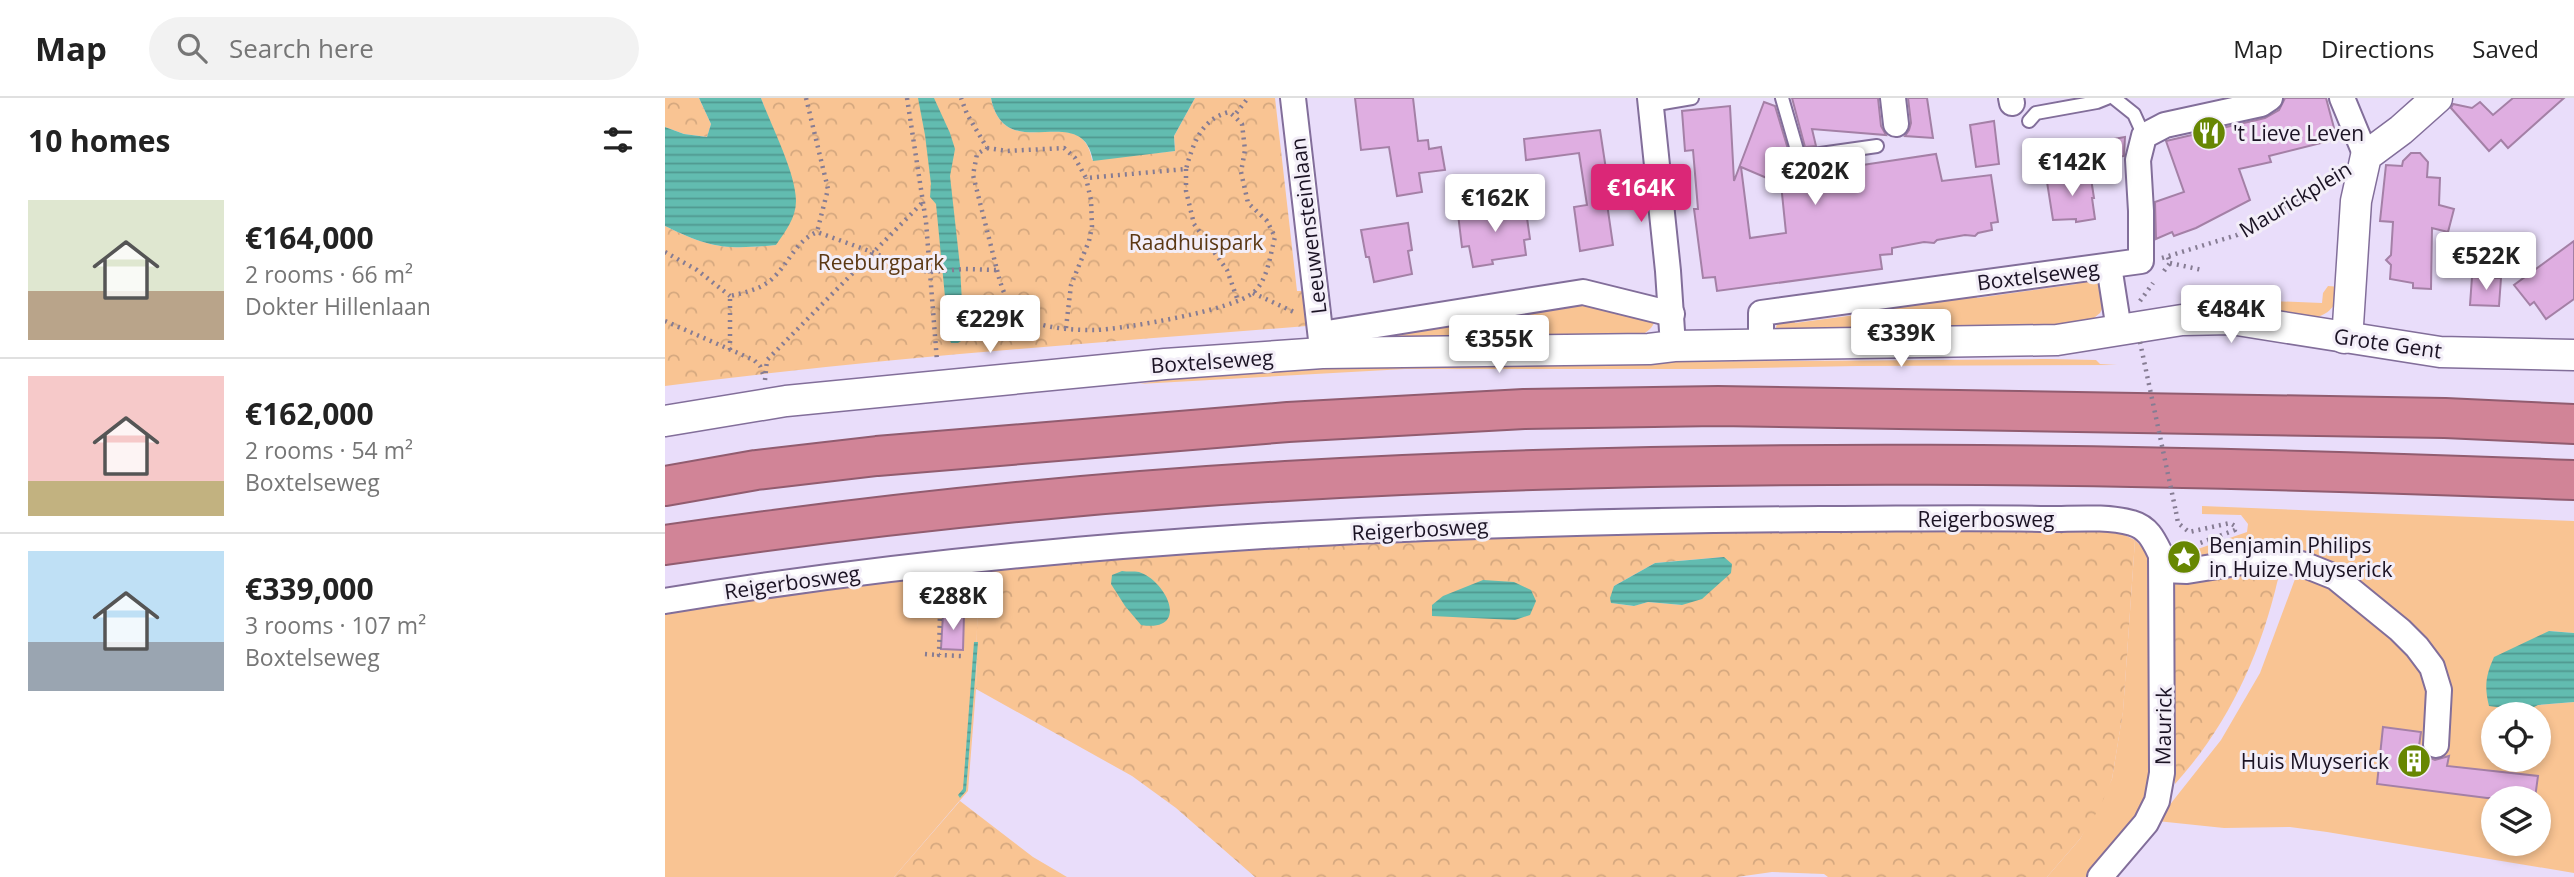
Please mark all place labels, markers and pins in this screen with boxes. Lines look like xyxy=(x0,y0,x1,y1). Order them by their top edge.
restaurant icon: 't Lieve Leven xyxy=(2190,114,2228,152)
place label: 't Lieve Leven xyxy=(2233,119,2364,147)
pin: €142K xyxy=(2023,139,2121,198)
pin: €202K xyxy=(1766,148,1864,207)
pin: €164K xyxy=(1592,164,1690,224)
pin: €162K xyxy=(1446,174,1544,234)
pin: €522K xyxy=(2437,232,2535,292)
pin: €484K xyxy=(2182,286,2280,345)
pin: €229K xyxy=(941,296,1039,355)
pin: €339K xyxy=(1852,310,1950,369)
pin: €355K xyxy=(1450,316,1548,375)
place label: Benjamin Philips in Huize Muyserick xyxy=(2209,531,2392,583)
place icon: Benjamin Philips in Huize Muyserick xyxy=(2165,538,2203,576)
pin: €288K xyxy=(904,573,1002,632)
building icon: Huis Muyserick xyxy=(2395,742,2433,780)
place label: Huis Muyserick xyxy=(2241,747,2389,775)

